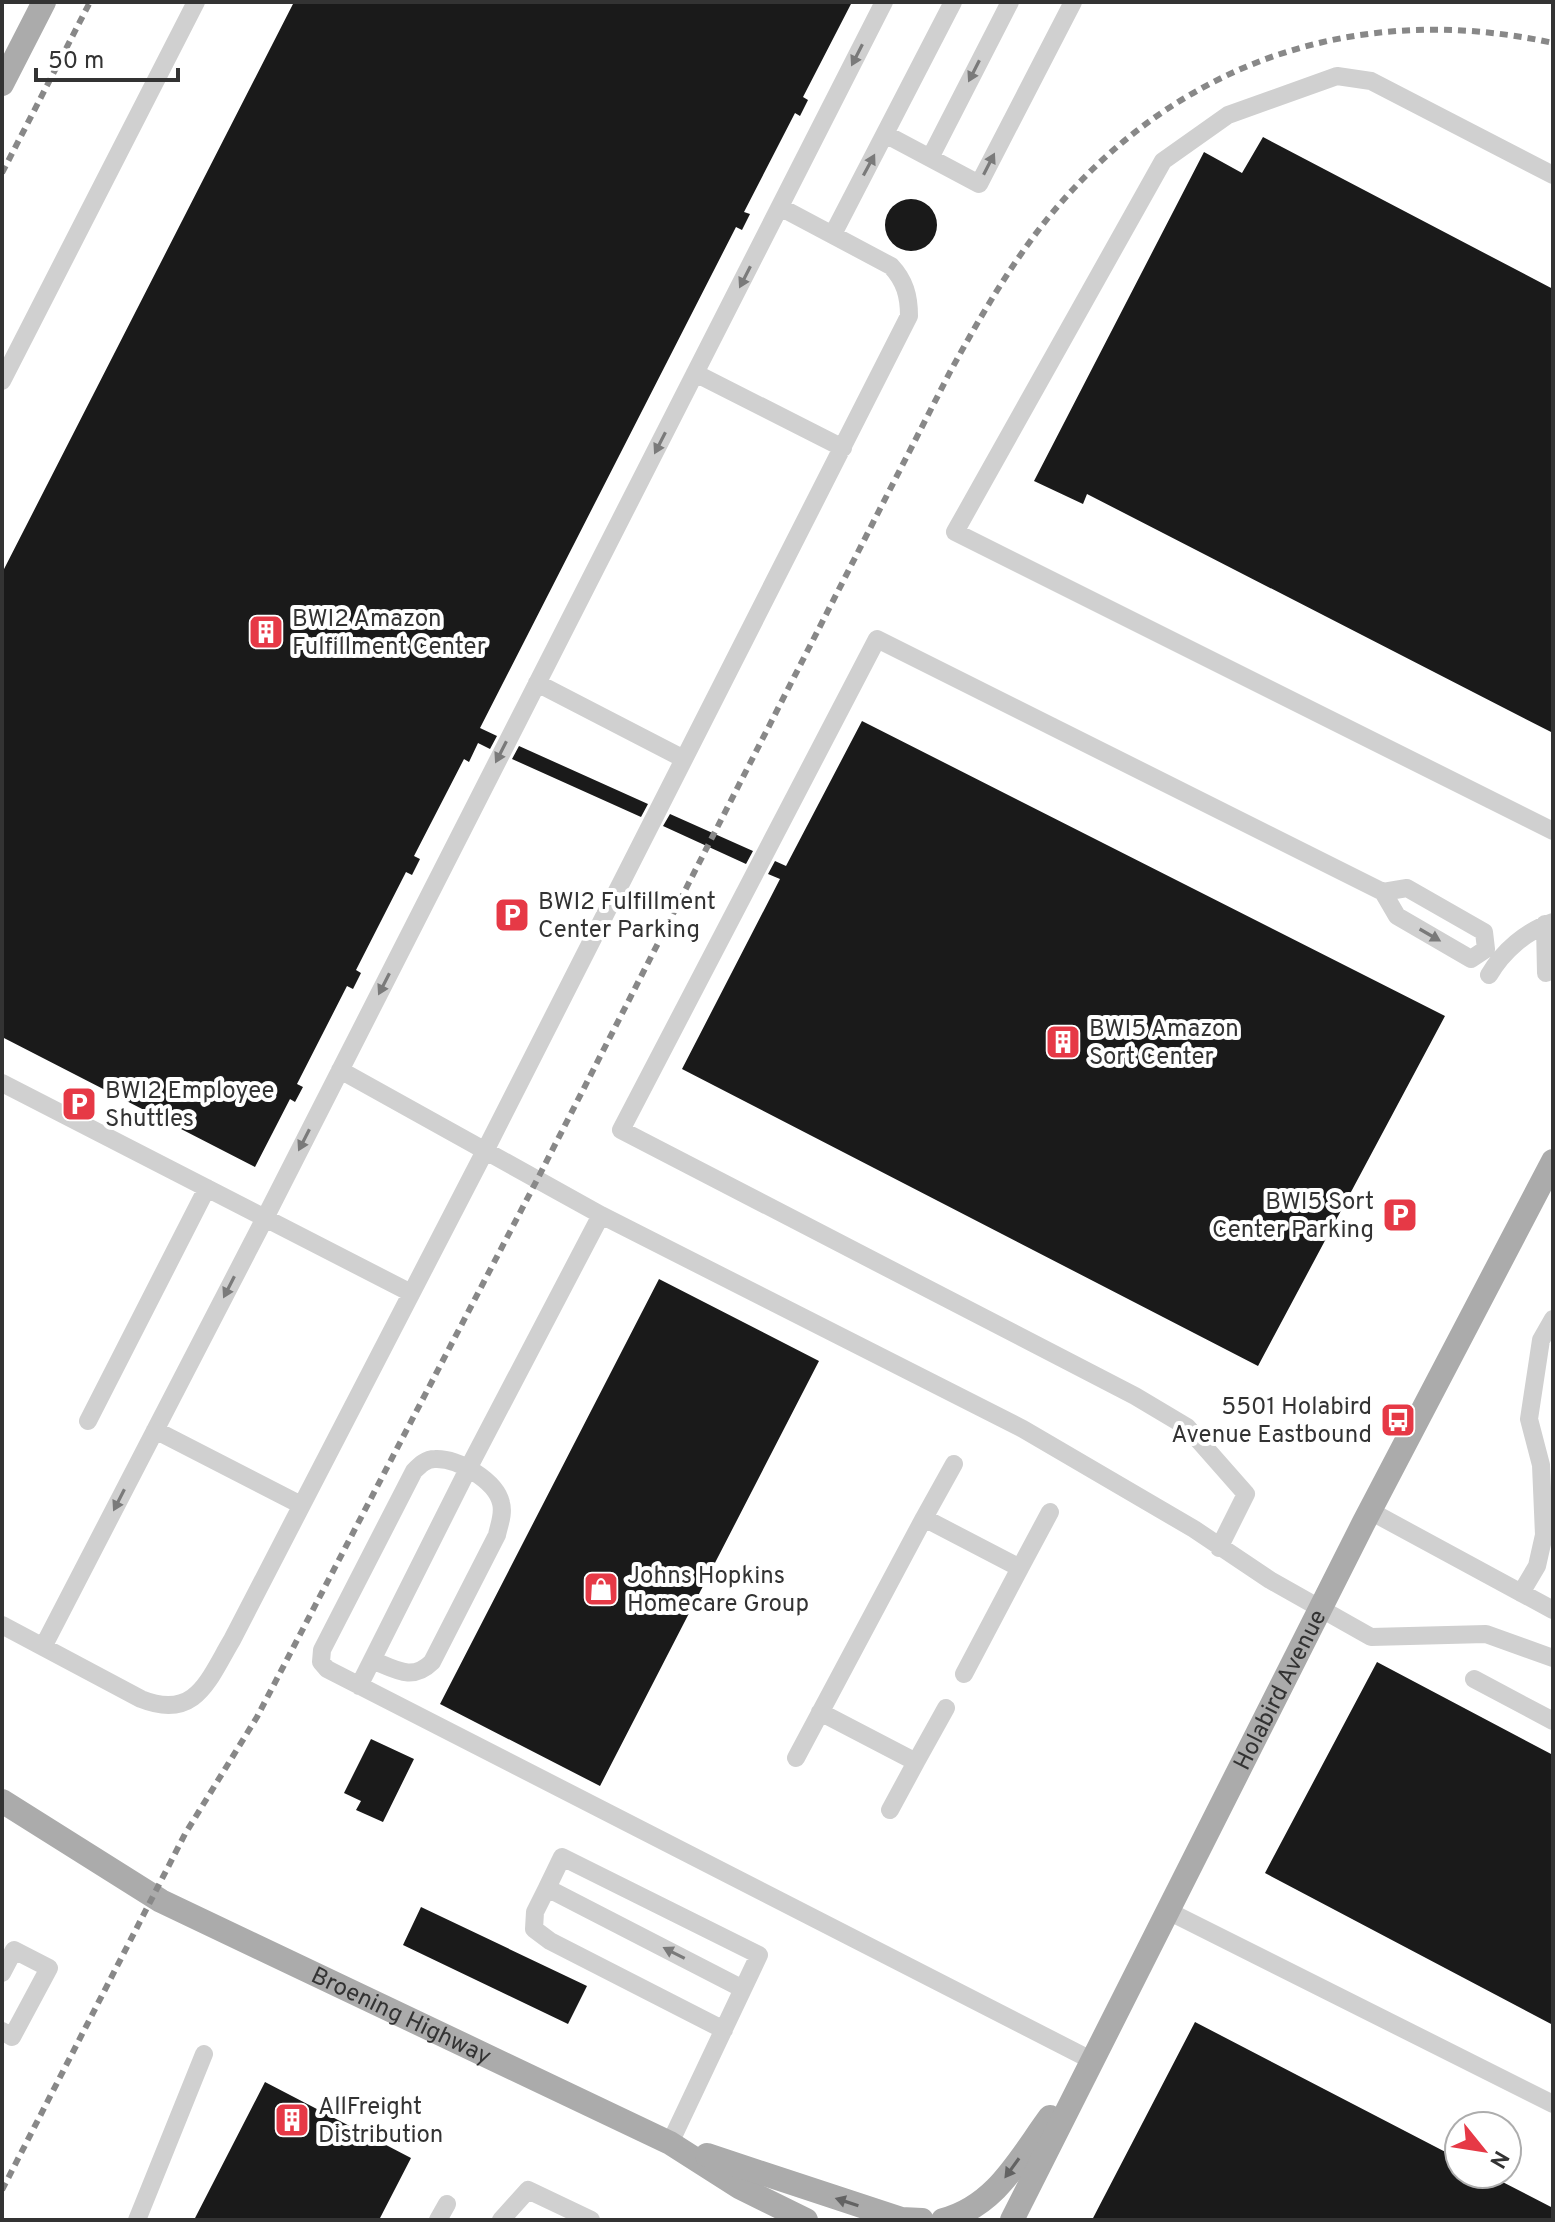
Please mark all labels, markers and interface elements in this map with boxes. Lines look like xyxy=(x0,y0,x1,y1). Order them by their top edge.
scale bar xyxy=(36,32,178,82)
one-way arrow xyxy=(850,43,864,66)
text: 50 m xyxy=(48,47,104,77)
one-way arrow xyxy=(968,60,981,83)
one-way arrow xyxy=(983,153,996,176)
one-way arrow xyxy=(862,154,875,177)
one-way arrow xyxy=(738,265,751,288)
one-way arrow xyxy=(653,431,666,454)
place label: BWI2 Amazon Fulfillment Center xyxy=(292,605,486,663)
building icon: BWI2 Amazon Fulfillment Center xyxy=(247,613,285,651)
one-way arrow xyxy=(495,741,508,764)
place label: BWI2 Fulfillment Center Parking xyxy=(538,888,716,946)
parking icon: BWI2 Fulfillment Center Parking xyxy=(493,896,531,934)
one-way arrow xyxy=(1418,928,1441,942)
one-way arrow xyxy=(377,973,390,996)
place label: BWI5 Amazon Sort Center xyxy=(1089,1015,1239,1073)
building icon: BWI5 Amazon Sort Center xyxy=(1044,1023,1082,1061)
place label: BWI2 Employee Shuttles xyxy=(105,1077,274,1135)
parking icon: BWI2 Employee Shuttles xyxy=(60,1085,98,1123)
one-way arrow xyxy=(298,1128,311,1151)
place label: BWI5 Sort Center Parking xyxy=(1212,1188,1374,1246)
parking icon: BWI5 Sort Center Parking xyxy=(1381,1196,1419,1234)
one-way arrow xyxy=(222,1276,236,1298)
place label: 5501 Holabird Avenue Eastbound xyxy=(1171,1393,1372,1451)
bus stop icon: 5501 Holabird Avenue Eastbound xyxy=(1379,1401,1417,1439)
one-way arrow xyxy=(112,1488,125,1511)
place label: Johns Hopkins Homecare Group xyxy=(627,1562,809,1620)
shop icon: Johns Hopkins Homecare Group xyxy=(582,1570,620,1608)
street label: Holabird Avenue xyxy=(1228,1605,1334,1776)
one-way arrow xyxy=(663,1946,686,1960)
street label: Broening Highway xyxy=(306,1961,495,2073)
place label: AllFreight Distribution xyxy=(318,2093,443,2151)
building icon: AllFreight Distribution xyxy=(273,2101,311,2139)
north arrow xyxy=(1443,2110,1523,2190)
text: N xyxy=(1483,2145,1514,2172)
one-way arrow xyxy=(1005,2158,1021,2179)
one-way arrow xyxy=(835,2195,859,2207)

